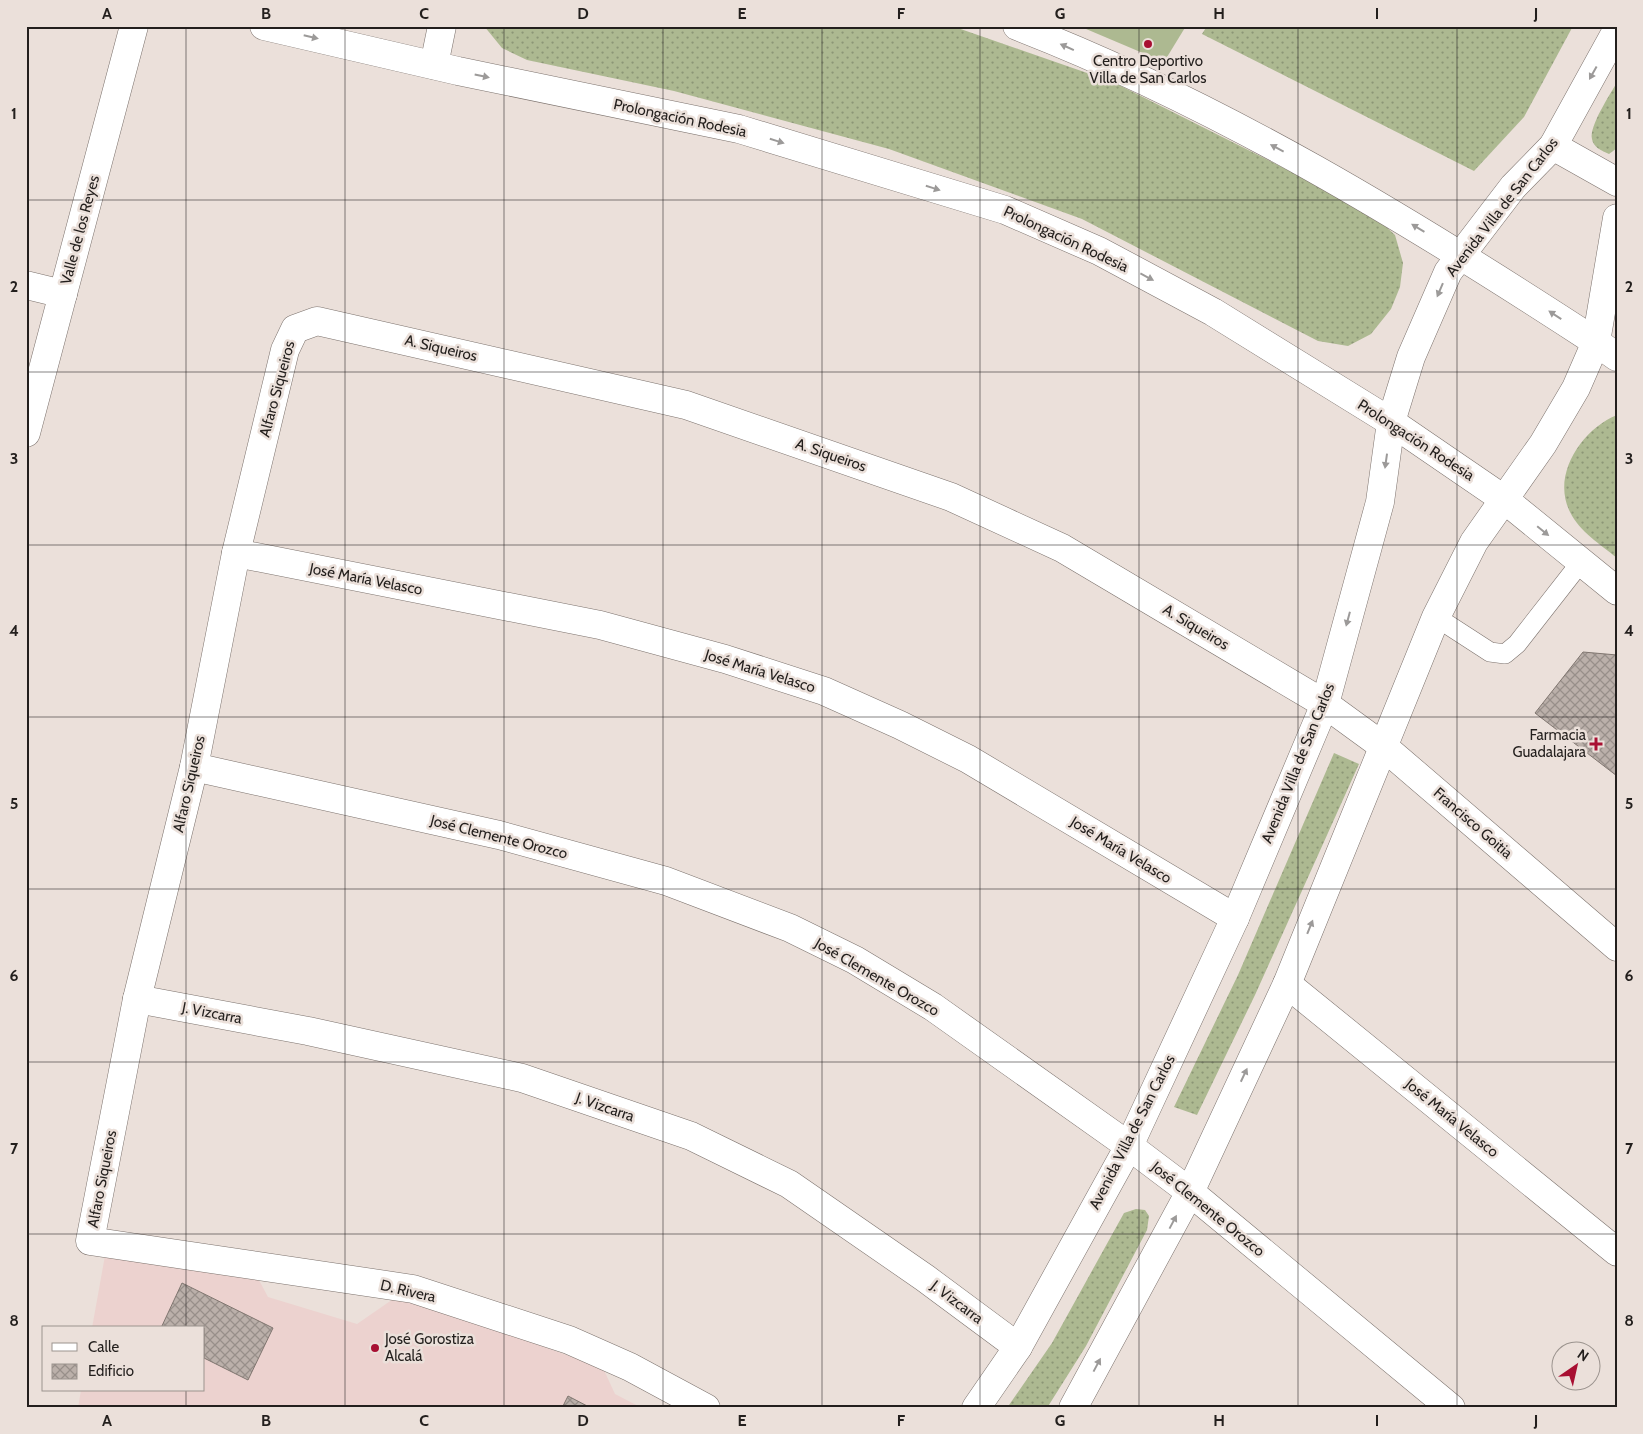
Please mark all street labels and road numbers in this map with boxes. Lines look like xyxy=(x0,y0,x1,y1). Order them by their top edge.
street label: Prolongación Rodesia xyxy=(612,95,749,141)
street label: Avenida Villa de San Carlos xyxy=(1442,134,1562,280)
street label: Valle de los Reyes xyxy=(57,173,103,287)
street label: Prolongación Rodesia xyxy=(1001,202,1132,276)
street label: A. Siqueiros xyxy=(403,331,479,365)
street label: Alfaro Siqueiros xyxy=(256,339,298,439)
street label: Prolongación Rodesia xyxy=(1354,396,1478,485)
street label: A. Siqueiros xyxy=(793,434,869,476)
street label: José María Velasco xyxy=(307,559,424,599)
street label: A. Siqueiros xyxy=(1160,600,1232,654)
street label: José María Velasco xyxy=(702,645,817,696)
street label: Avenida Villa de San Carlos xyxy=(1258,680,1338,846)
street label: Alfaro Siqueiros xyxy=(169,734,209,834)
street label: Francisco Goitia xyxy=(1430,784,1517,863)
street label: José Clemente Orozco xyxy=(428,811,569,863)
street label: José María Velasco xyxy=(1066,812,1175,887)
street label: José Clemente Orozco xyxy=(811,934,942,1020)
street label: J. Vizcarra xyxy=(179,998,244,1028)
street label: Avenida Villa de San Carlos xyxy=(1085,1052,1179,1212)
street label: José María Velasco xyxy=(1401,1074,1502,1161)
street label: J. Vizcarra xyxy=(572,1088,637,1126)
street label: Alfaro Siqueiros xyxy=(84,1129,120,1229)
street label: José Clemente Orozco xyxy=(1147,1157,1268,1260)
street label: D. Rivera xyxy=(379,1276,438,1306)
street label: J. Vizcarra xyxy=(927,1276,987,1328)

